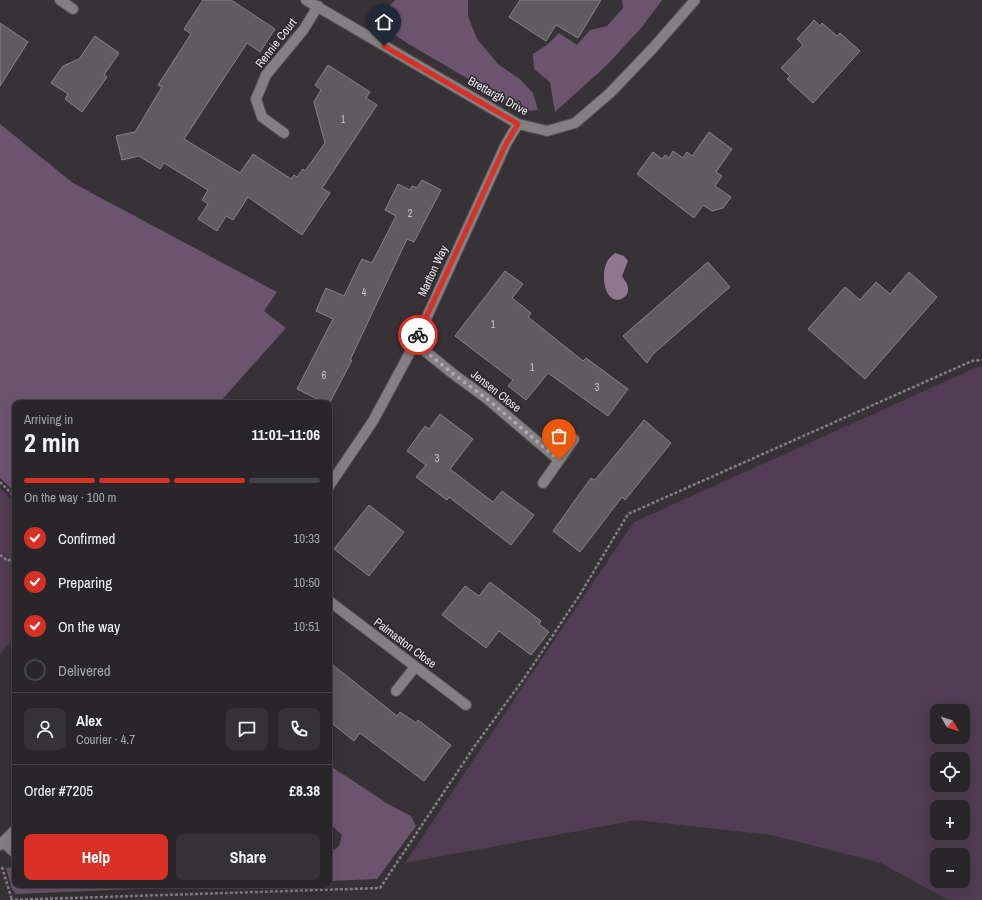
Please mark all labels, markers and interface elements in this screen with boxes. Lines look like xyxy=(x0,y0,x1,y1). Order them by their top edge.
pin xyxy=(367,5,401,46)
icon: home xyxy=(373,11,395,33)
street label: Rennie Court xyxy=(252,15,300,71)
street label: Brettargh Drive xyxy=(465,73,531,119)
house number: 1 xyxy=(341,113,346,126)
house number: 2 xyxy=(408,207,413,220)
street label: Marlton Way xyxy=(414,243,452,299)
house number: 4 xyxy=(362,286,367,299)
courier xyxy=(398,315,438,355)
house number: 1 xyxy=(491,318,496,331)
icon: bike xyxy=(407,324,429,346)
house number: 1 xyxy=(530,361,535,374)
street label: Jensen Close xyxy=(468,366,524,416)
house number: 6 xyxy=(322,369,327,382)
house number: 3 xyxy=(595,381,600,394)
text: Arriving in xyxy=(24,411,73,428)
pin xyxy=(542,419,576,460)
text: 11:01–11:06 xyxy=(252,424,320,445)
text: 2 min xyxy=(24,425,80,460)
icon: bag xyxy=(548,425,570,447)
house number: 3 xyxy=(435,452,440,465)
text: On the way · 100 m xyxy=(24,489,116,506)
icon: check xyxy=(24,527,46,549)
text: Confirmed xyxy=(58,528,115,549)
text: 10:33 xyxy=(293,530,320,547)
icon: check xyxy=(24,571,46,593)
text: Preparing xyxy=(58,572,112,593)
text: 10:50 xyxy=(293,574,320,591)
street label: Palmaston Close xyxy=(370,614,440,672)
icon: check xyxy=(24,615,46,637)
text: On the way xyxy=(58,616,120,637)
text: 10:51 xyxy=(293,618,320,635)
text: Delivered xyxy=(58,660,111,681)
north arrow xyxy=(930,704,970,744)
map controls xyxy=(930,704,970,888)
button: person xyxy=(24,708,66,750)
button: chat xyxy=(226,708,268,750)
button: phone xyxy=(278,708,320,750)
text: Alex xyxy=(76,710,102,731)
text: Courier · 4.7 xyxy=(76,731,135,748)
button: locate xyxy=(930,752,970,792)
text: Order #7205 xyxy=(24,780,93,801)
text: £8.38 xyxy=(289,780,320,801)
button: + xyxy=(930,800,970,840)
button: Help xyxy=(24,834,168,880)
button: Share xyxy=(176,834,320,880)
button: − xyxy=(930,848,970,888)

